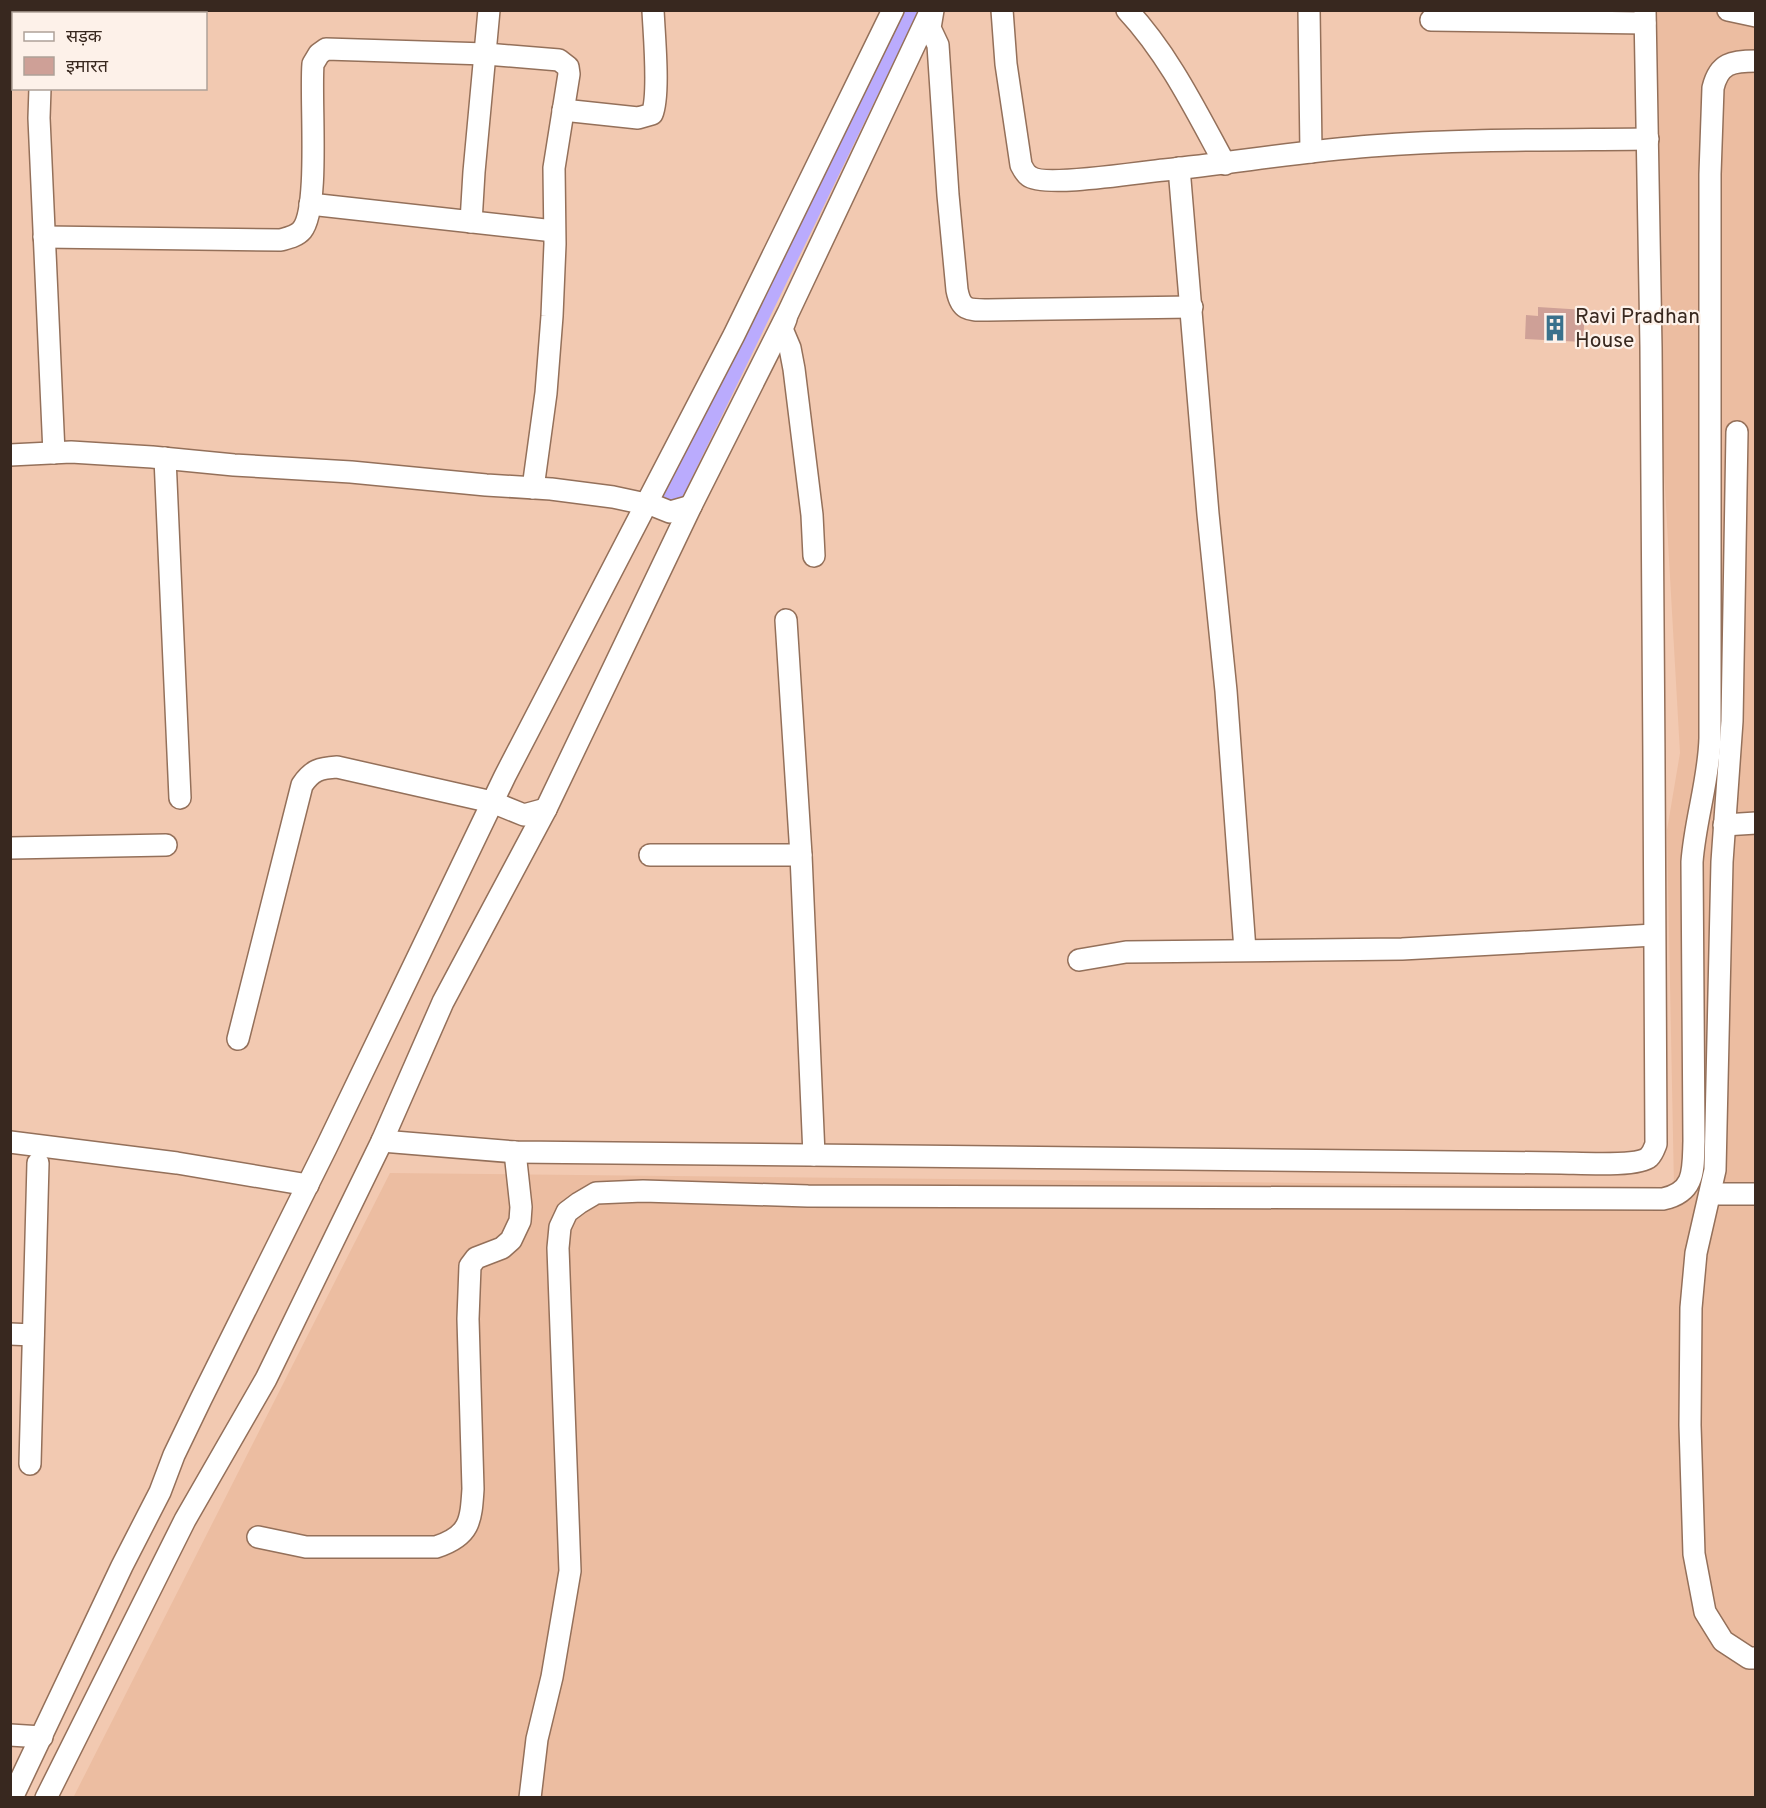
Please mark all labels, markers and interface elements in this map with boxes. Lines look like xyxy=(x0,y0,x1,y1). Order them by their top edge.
legend xyxy=(12,12,207,90)
text: सड़क xyxy=(66,26,103,49)
text: इमारत xyxy=(66,56,109,79)
place label: Ravi Pradhan House xyxy=(1575,304,1700,355)
building icon: Ravi Pradhan House xyxy=(1540,313,1570,343)

